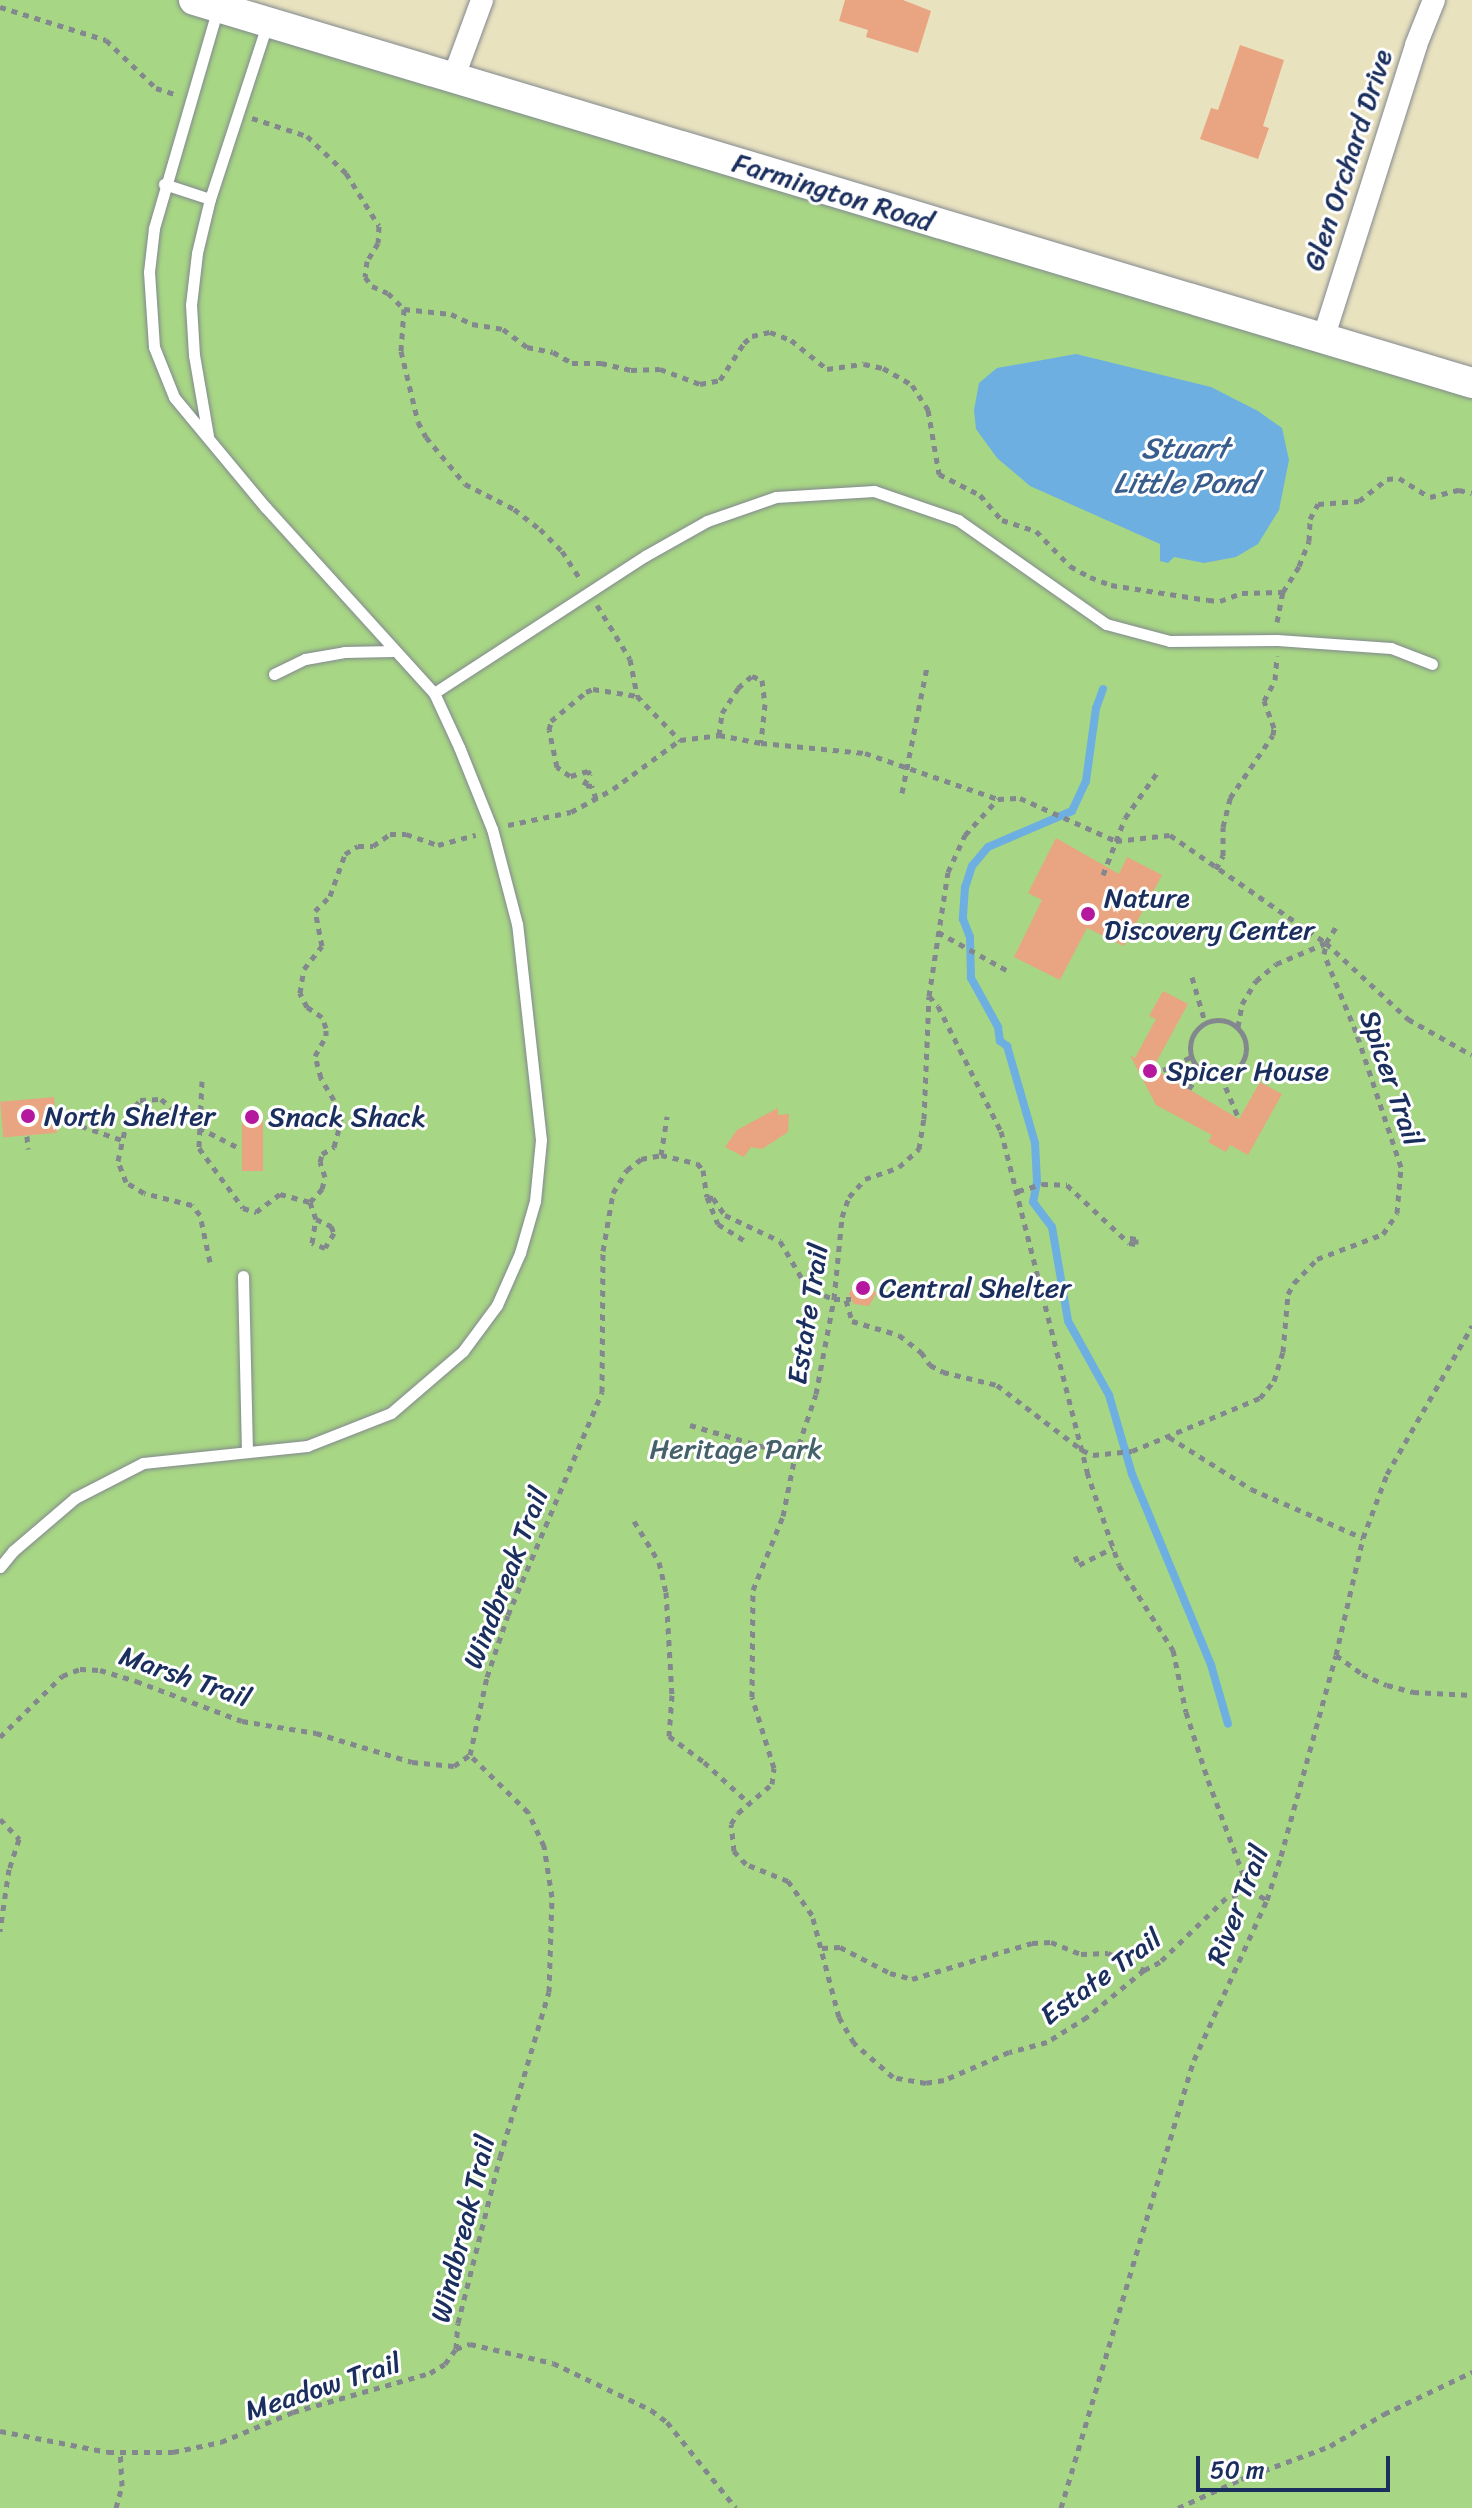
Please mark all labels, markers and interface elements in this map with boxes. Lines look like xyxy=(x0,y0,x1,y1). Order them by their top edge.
street label: Glen Orchard Drive xyxy=(1296,45,1400,275)
street label: Farmington Road xyxy=(729,146,937,238)
water label: Stuart Little Pond xyxy=(1113,430,1257,500)
place label: Nature Discovery Center xyxy=(1104,881,1314,947)
marker: Nature Discovery Center xyxy=(1079,905,1097,923)
street label: Spicer Trail xyxy=(1352,1006,1430,1150)
place label: Spicer House xyxy=(1166,1054,1329,1088)
marker: Spicer House xyxy=(1141,1062,1159,1080)
place label: North Shelter xyxy=(44,1099,215,1133)
place label: Snack Shack xyxy=(268,1100,426,1134)
marker: North Shelter xyxy=(19,1107,37,1125)
marker: Snack Shack xyxy=(243,1108,261,1126)
street label: Estate Trail xyxy=(780,1241,836,1387)
place label: Central Shelter xyxy=(879,1271,1071,1305)
marker: Central Shelter xyxy=(854,1279,872,1297)
park label: Heritage Park xyxy=(650,1432,822,1466)
street label: Windbreak Trail xyxy=(456,1483,556,1673)
street label: Marsh Trail xyxy=(115,1639,255,1715)
street label: River Trail xyxy=(1200,1841,1276,1969)
street label: Estate Trail xyxy=(1034,1922,1168,2032)
street label: Windbreak Trail xyxy=(424,2133,502,2325)
street label: Meadow Trail xyxy=(241,2346,405,2428)
scale bar xyxy=(1200,2440,1394,2490)
text: 50 m xyxy=(1210,2449,1265,2491)

